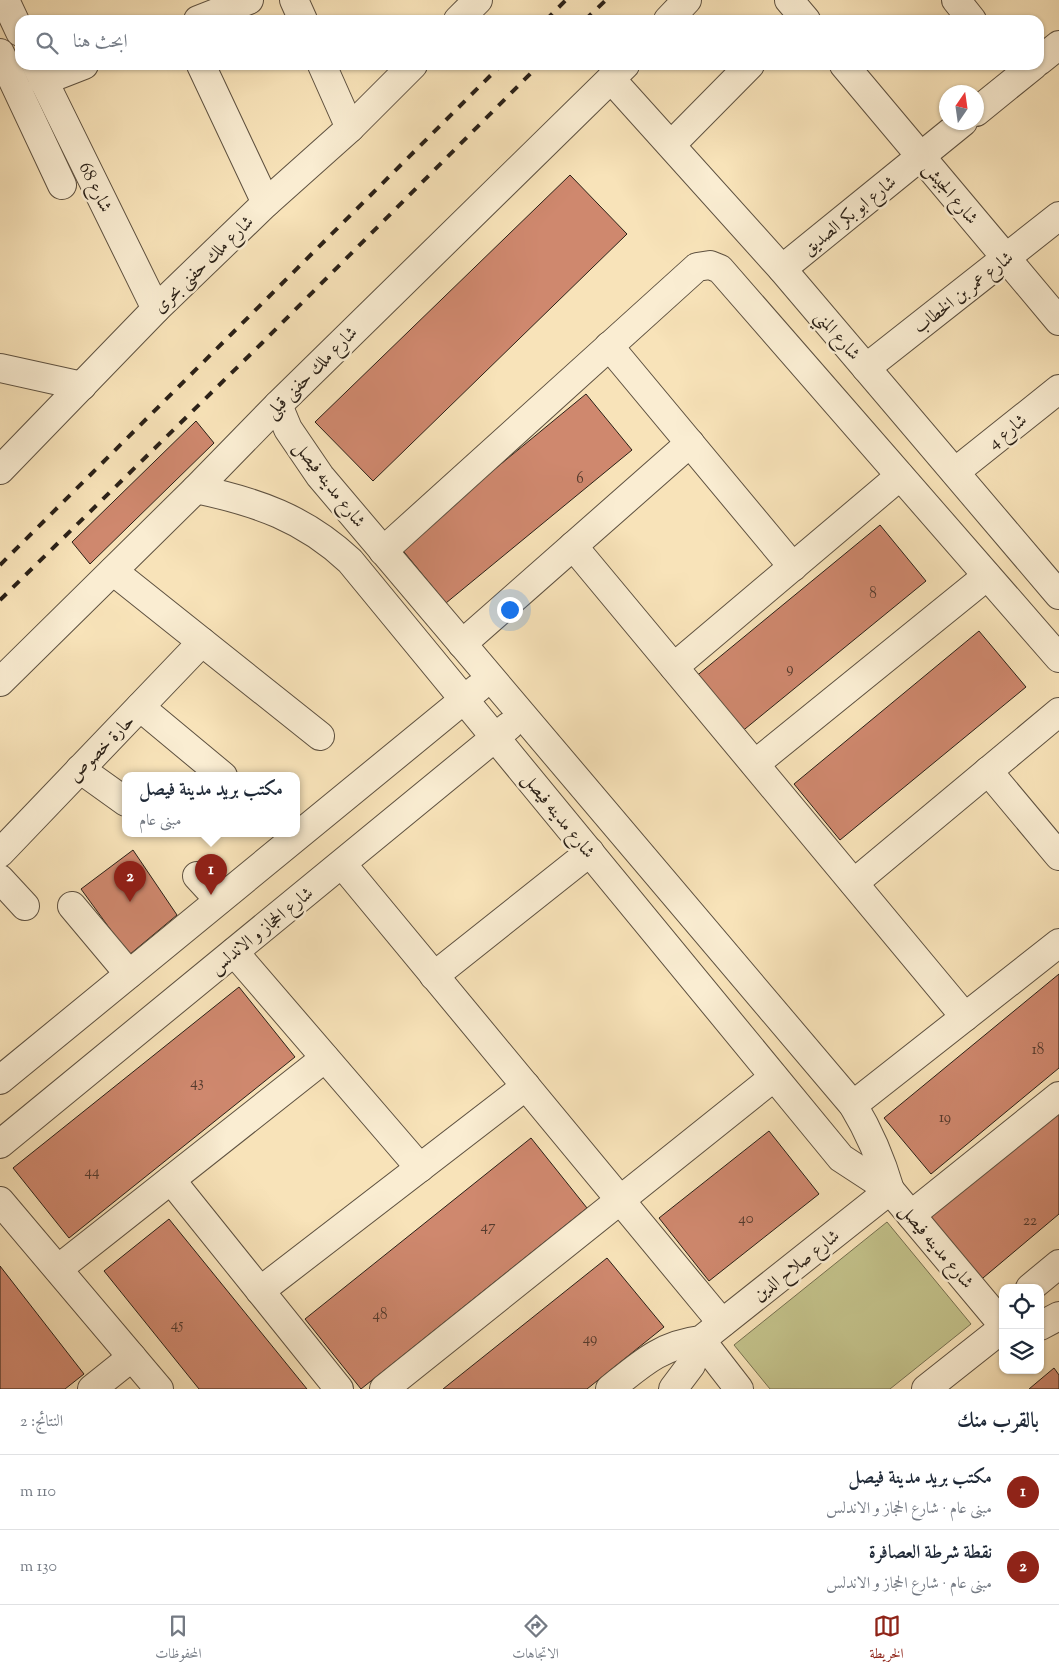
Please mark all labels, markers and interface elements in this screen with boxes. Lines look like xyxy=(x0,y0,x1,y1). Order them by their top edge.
search box xyxy=(15,15,1044,70)
icon: search xyxy=(33,29,61,57)
text: ابحث هنا xyxy=(73,29,128,56)
north arrow xyxy=(939,85,984,130)
street label: شارع 68 xyxy=(71,158,118,217)
street label: شارع الجيش xyxy=(916,158,983,231)
street label: شارع ابو بكر الصديق xyxy=(798,170,903,263)
street label: شارع ملك حفنى بحرى xyxy=(148,211,261,320)
street label: شارع عمر بن الخطاب xyxy=(909,246,1020,341)
street label: شارع المني xyxy=(806,306,865,368)
street label: شارع ملك حفنى قبلى xyxy=(260,321,365,426)
street label: شارع 4 xyxy=(983,409,1034,457)
street label: شارع مدينه فيصل xyxy=(286,436,371,534)
house number: 6 xyxy=(576,469,584,490)
house number: 8 xyxy=(869,584,877,605)
your location xyxy=(497,597,523,623)
house number: 9 xyxy=(786,659,794,680)
street label: حارة خصوص xyxy=(63,710,141,789)
street label: شارع مدينه فيصل xyxy=(515,768,600,865)
popup xyxy=(122,772,300,837)
text: مكتب بريد مدينة فيصل xyxy=(139,777,283,804)
text: مبنى عام xyxy=(139,810,181,833)
pin: 1 xyxy=(195,854,227,895)
pin: 2 xyxy=(114,861,146,902)
street label: شارع الحجاز و الاندلس xyxy=(205,881,320,982)
house number: 18 xyxy=(1032,1040,1044,1061)
house number: 43 xyxy=(190,1073,204,1094)
house number: 19 xyxy=(939,1108,951,1129)
house number: 44 xyxy=(84,1162,100,1183)
street label: شارع مدينه فيصل xyxy=(892,1199,979,1295)
house number: 40 xyxy=(738,1209,754,1230)
house number: 22 xyxy=(1023,1211,1037,1232)
house number: 47 xyxy=(480,1217,496,1238)
street label: شارع صلاح الدين xyxy=(748,1224,847,1310)
map controls xyxy=(999,1284,1044,1374)
button: locate xyxy=(999,1284,1044,1329)
house number: 48 xyxy=(372,1305,388,1326)
house number: 45 xyxy=(171,1315,183,1336)
house number: 49 xyxy=(583,1329,597,1350)
button: layers xyxy=(999,1329,1044,1374)
text: بالقرب منك xyxy=(957,1407,1039,1437)
text: النتائج: 2 xyxy=(20,1411,63,1434)
text: مكتب بريد مدينة فيصل xyxy=(848,1465,992,1492)
text: 110 m xyxy=(20,1481,56,1504)
text: 1 xyxy=(1020,1481,1026,1504)
text: مبنى عام · شارع الحجاز و الاندلس xyxy=(826,1498,992,1521)
text: نقطة شرطة العصافرة xyxy=(869,1540,992,1567)
text: 130 m xyxy=(20,1556,57,1579)
text: 2 xyxy=(1019,1556,1027,1579)
text: مبنى عام · شارع الحجاز و الاندلس xyxy=(826,1573,992,1596)
tab: المحفوظات xyxy=(155,1612,202,1667)
tab: الاتجاهات xyxy=(512,1612,559,1667)
tab: الخريطة xyxy=(870,1612,904,1667)

